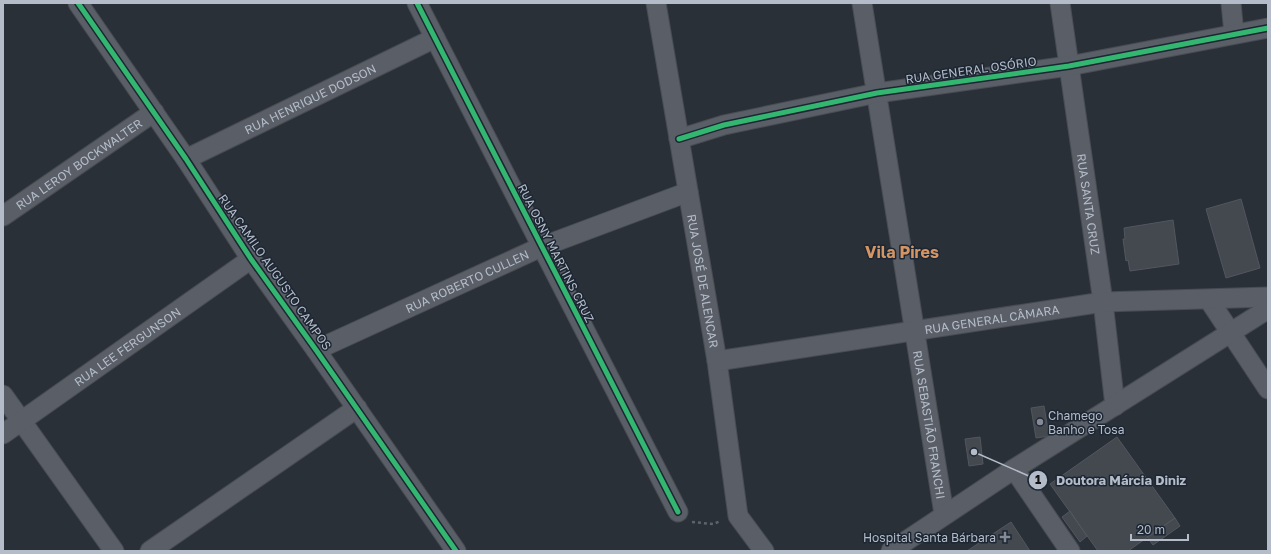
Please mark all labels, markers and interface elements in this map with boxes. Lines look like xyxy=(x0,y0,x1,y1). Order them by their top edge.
street label: RUA GENERAL OSÓRIO xyxy=(905,53,1038,87)
street label: RUA HENRIQUE DODSON xyxy=(242,60,378,137)
street label: RUA LEROY BOCKWALTER xyxy=(13,115,145,213)
street label: RUA SANTA CRUZ xyxy=(1074,152,1104,255)
street label: RUA OSNY MARTINS CRUZ xyxy=(514,181,598,325)
street label: RUA CAMILO AUGUSTO CAMPOS xyxy=(215,191,335,353)
street label: RUA JOSÉ DE ALENCAR xyxy=(685,213,722,349)
district label: Vila Pires xyxy=(865,242,939,262)
street label: RUA ROBERTO CULLEN xyxy=(403,246,531,316)
street label: RUA GENERAL CÂMARA xyxy=(923,301,1060,337)
street label: RUA LEE FERGUNSON xyxy=(71,304,183,389)
street label: RUA SEBASTIÃO FRANCHI xyxy=(910,349,949,500)
place label: Chamego Banho e Tosa xyxy=(1048,408,1124,437)
marker: Chamego Banho e Tosa xyxy=(1035,417,1045,427)
callout: Doutora Márcia Diniz xyxy=(1028,468,1194,493)
text: 1 xyxy=(1035,472,1041,487)
text: Doutora Márcia Diniz xyxy=(1056,472,1186,488)
scale bar xyxy=(1131,516,1188,542)
text: 20 m xyxy=(1137,522,1165,537)
place label: Hospital Santa Bárbara xyxy=(863,530,996,545)
marker: Hospital Santa Bárbara xyxy=(999,531,1011,543)

